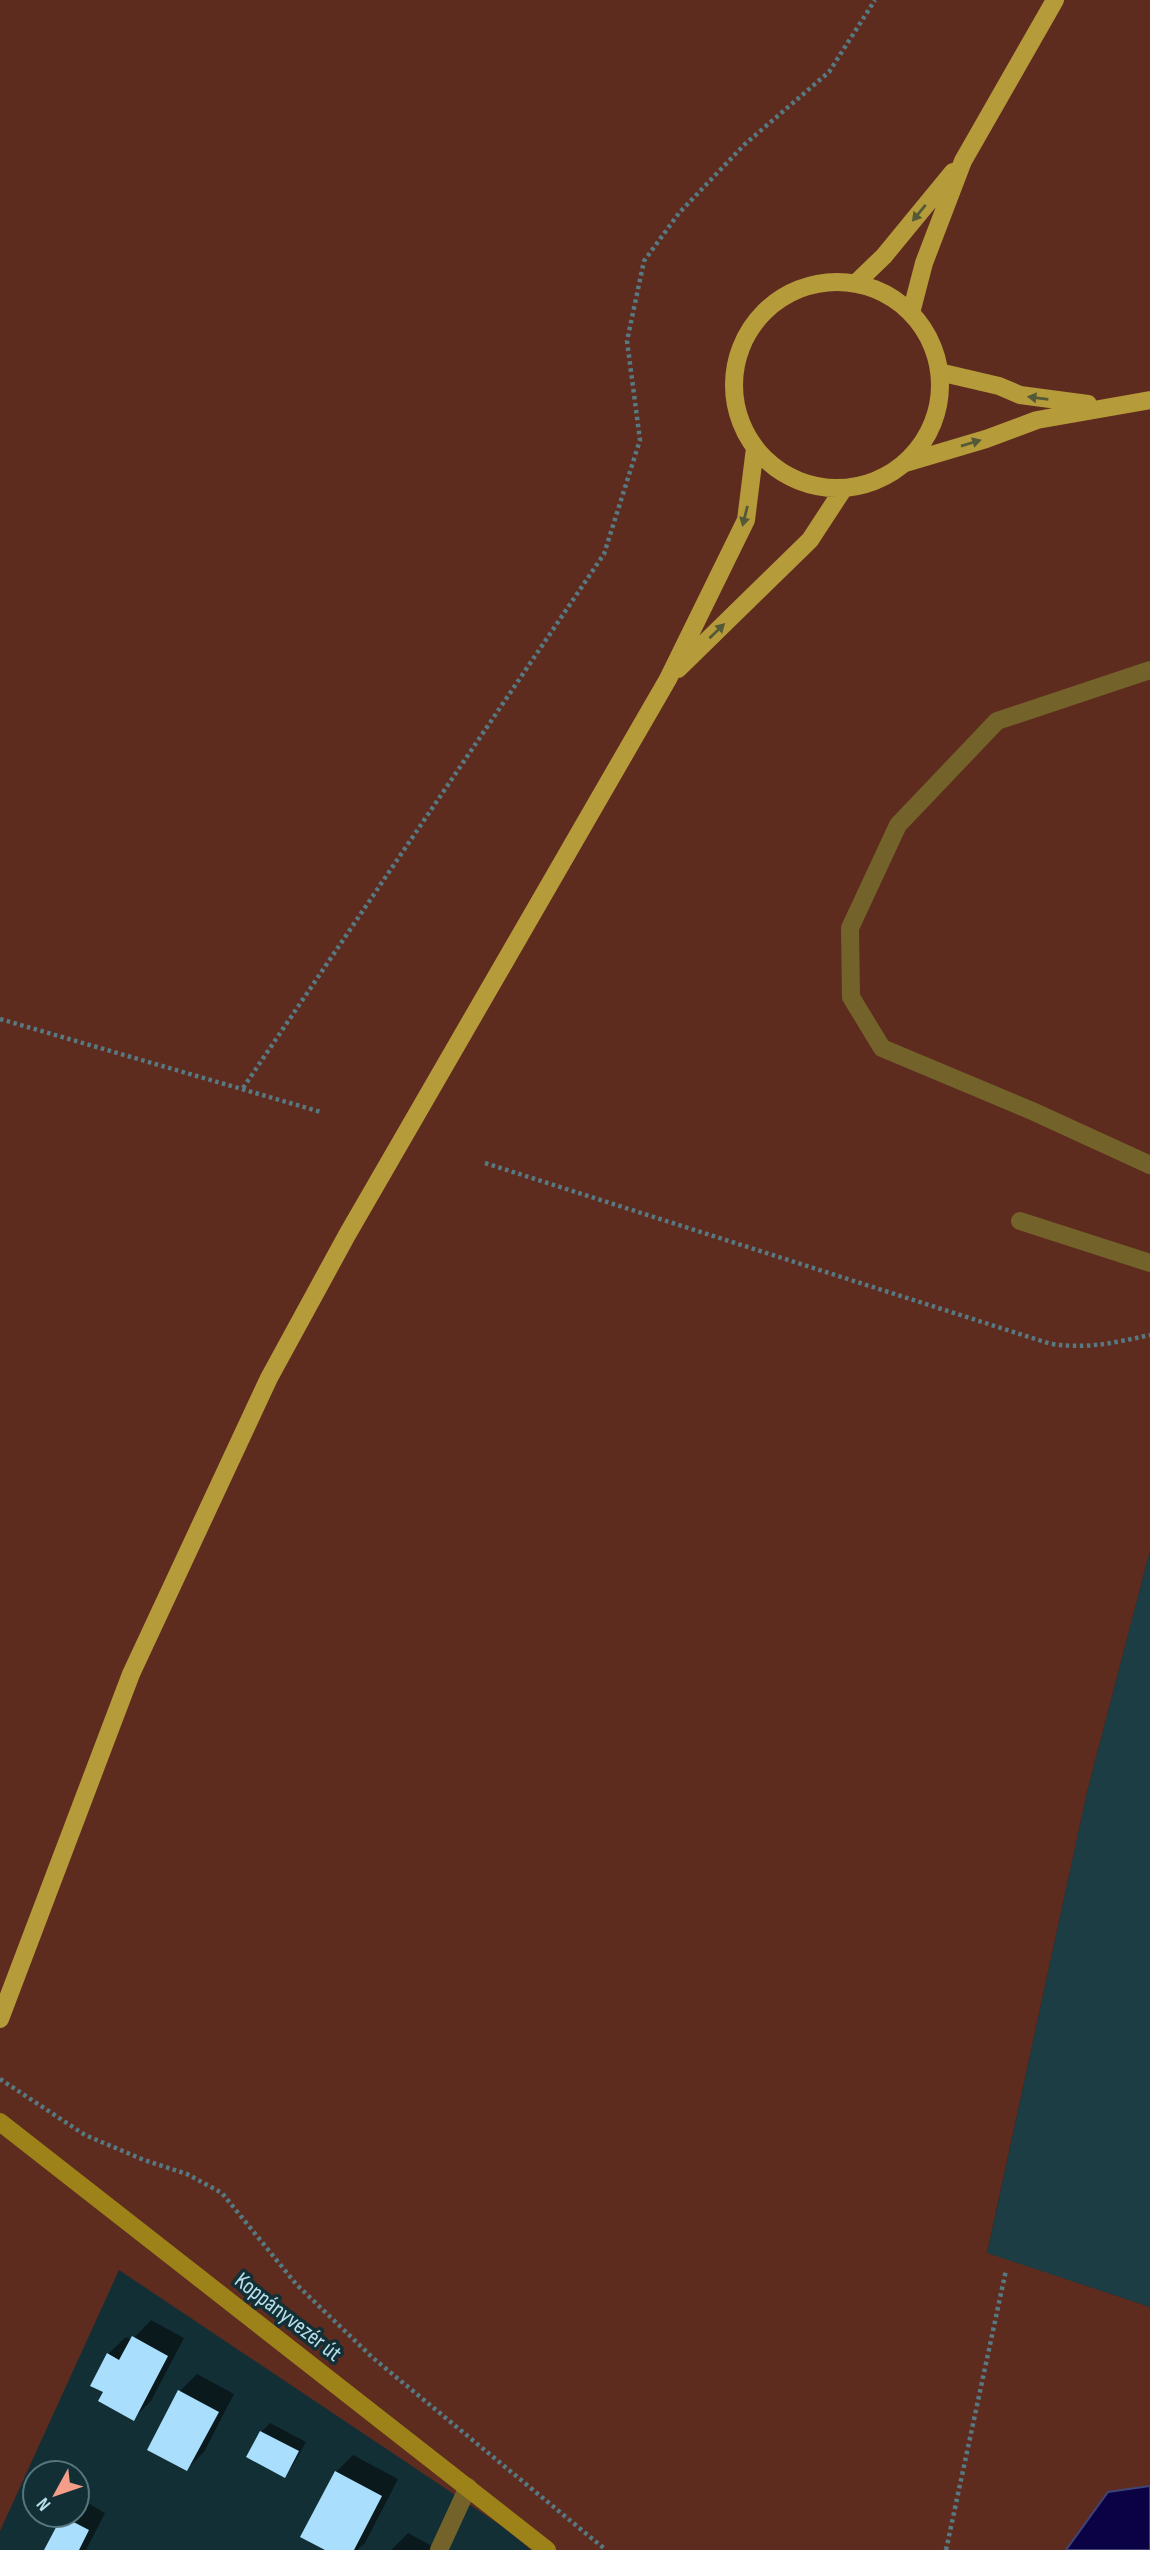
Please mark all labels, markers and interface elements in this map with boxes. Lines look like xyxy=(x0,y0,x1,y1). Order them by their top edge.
one-way arrow xyxy=(911,204,926,222)
one-way arrow xyxy=(1026,392,1048,403)
one-way arrow xyxy=(960,438,981,448)
one-way arrow xyxy=(739,505,750,527)
one-way arrow xyxy=(708,624,725,640)
street label: Koppányvezér út xyxy=(229,2267,347,2367)
north arrow xyxy=(21,2459,91,2529)
text: N xyxy=(32,2493,56,2515)

